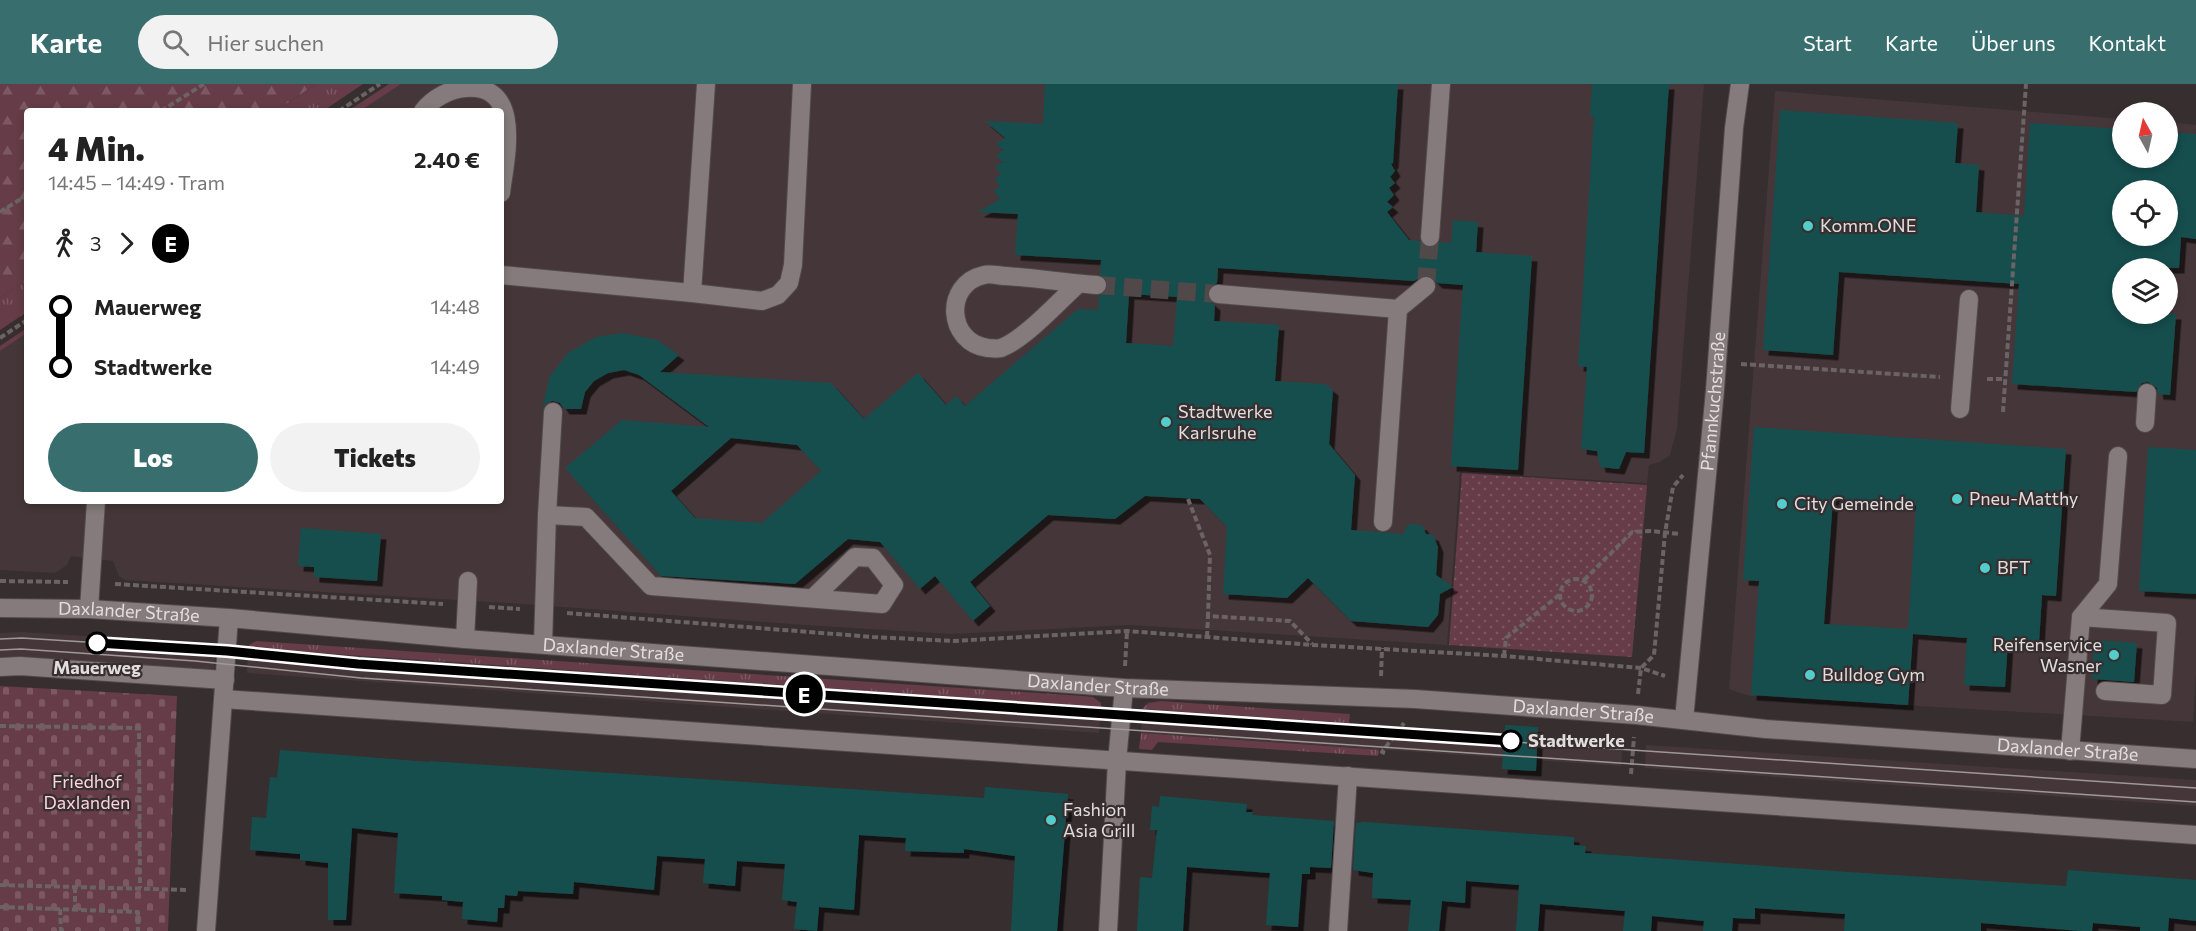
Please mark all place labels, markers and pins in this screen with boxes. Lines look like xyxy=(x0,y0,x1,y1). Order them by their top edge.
place label: Komm.ONE xyxy=(1820,214,1916,236)
marker: Komm.ONE xyxy=(1801,219,1815,233)
place label: Stadtwerke Karlsruhe xyxy=(1178,400,1273,443)
marker: Stadtwerke Karlsruhe xyxy=(1159,415,1173,429)
place label: Pneu-Matthy xyxy=(1969,487,2078,509)
place label: City Gemeinde xyxy=(1794,492,1914,514)
marker: Pneu-Matthy xyxy=(1950,492,1964,506)
marker: City Gemeinde xyxy=(1775,497,1789,511)
place label: BFT xyxy=(1997,556,2030,578)
marker: BFT xyxy=(1978,561,1992,575)
marker: Mauerweg xyxy=(86,632,108,654)
place label: Reifenservice Wasner xyxy=(1993,633,2102,676)
marker: Reifenservice Wasner xyxy=(2107,648,2121,662)
place label: Mauerweg xyxy=(53,656,141,678)
place label: Bulldog Gym xyxy=(1822,663,1925,685)
marker: Bulldog Gym xyxy=(1803,668,1817,682)
place label: Stadtwerke xyxy=(1528,729,1625,751)
marker: Stadtwerke xyxy=(1500,730,1522,752)
place label: Fashion Asia Grill xyxy=(1063,798,1135,841)
marker: Fashion Asia Grill xyxy=(1044,813,1058,827)

